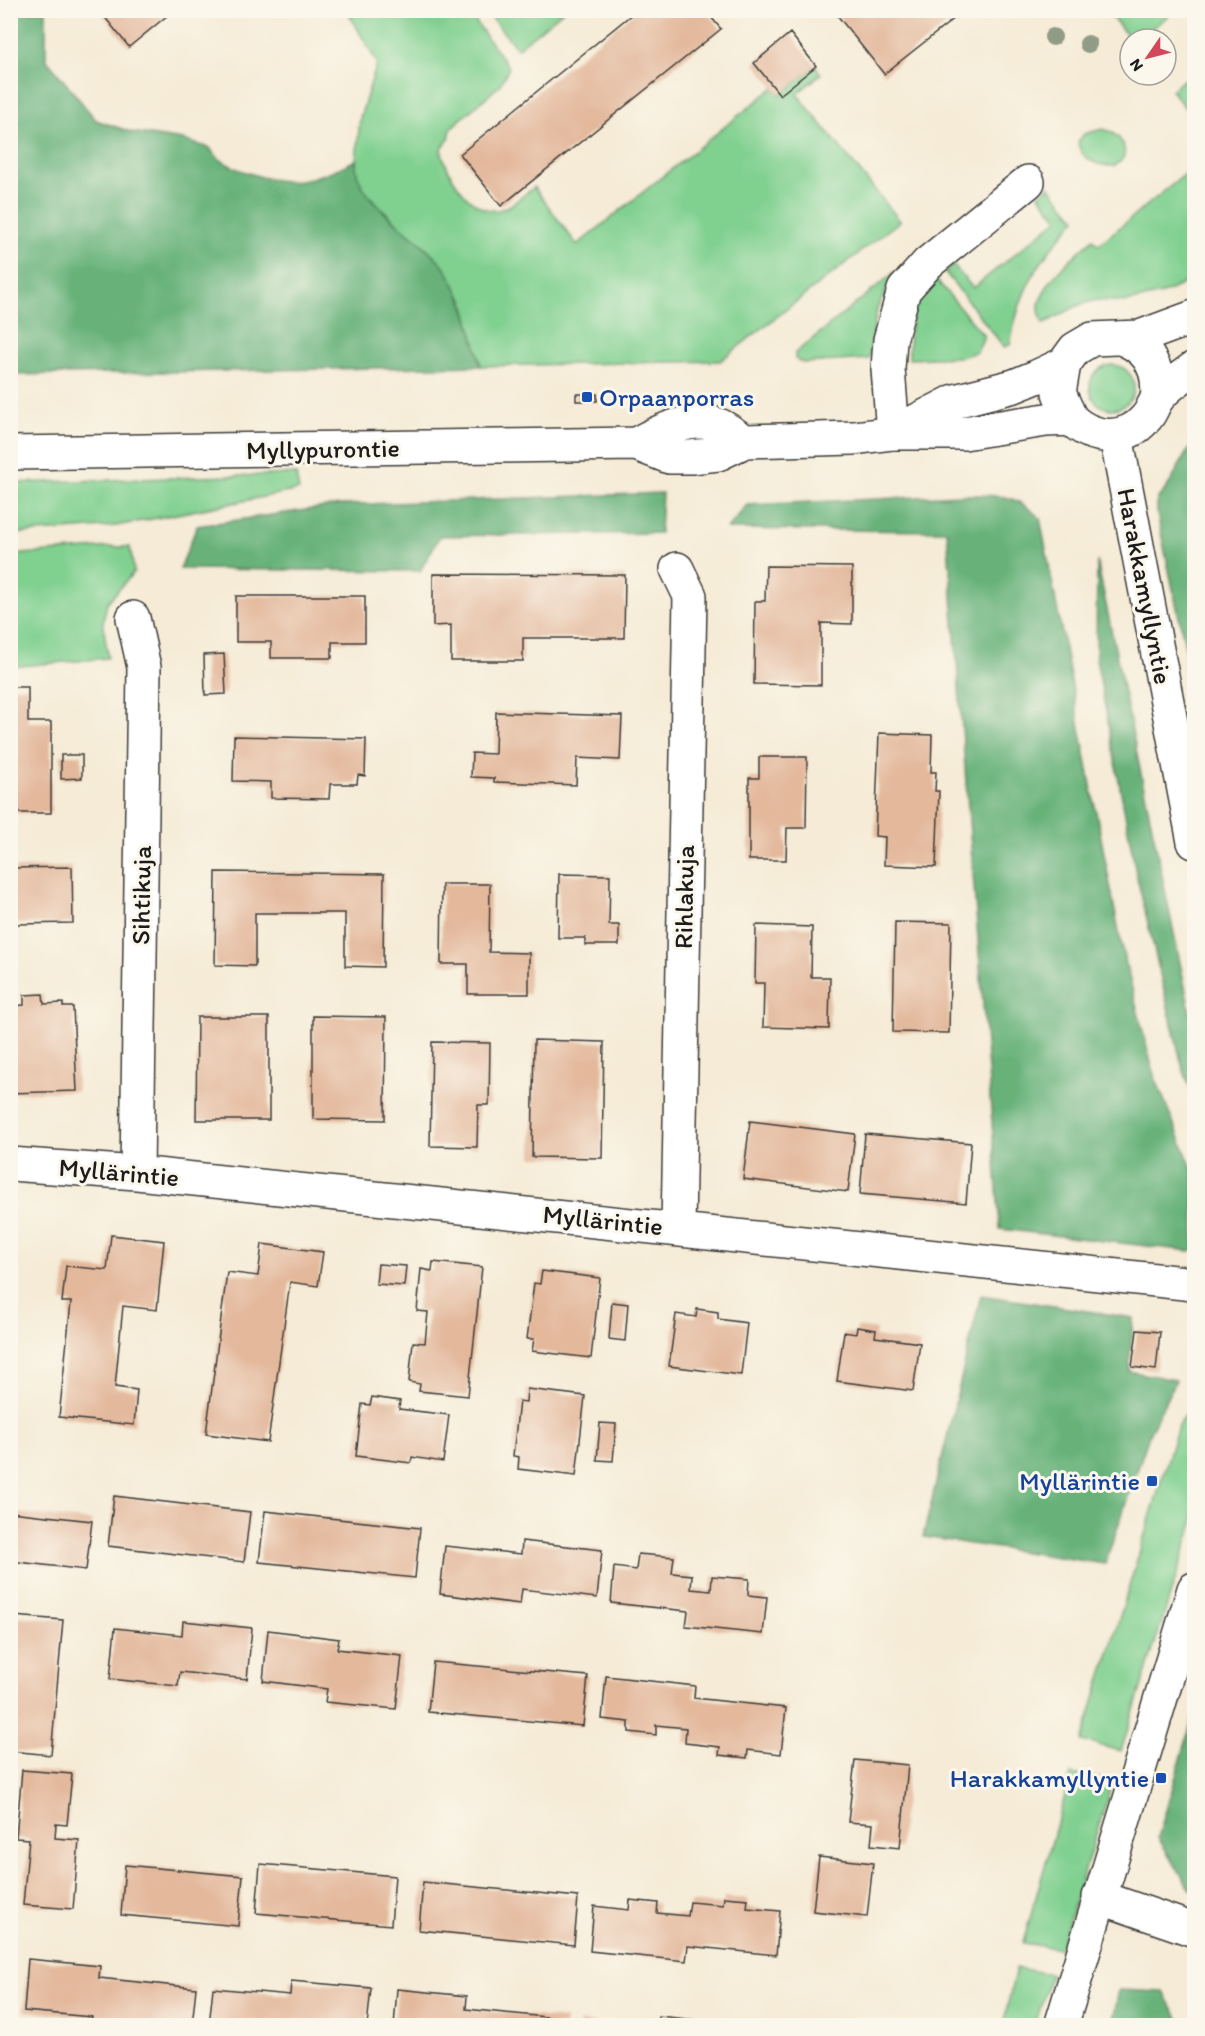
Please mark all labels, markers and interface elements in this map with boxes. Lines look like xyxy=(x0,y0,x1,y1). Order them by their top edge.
north arrow xyxy=(1118,27,1178,87)
text: N xyxy=(1125,55,1147,75)
place label: Orpaanporras xyxy=(599,381,754,413)
marker: Orpaanporras xyxy=(580,390,594,404)
street label: Myllypurontie xyxy=(246,432,400,466)
street label: Harakkamyllyntie xyxy=(1110,485,1180,687)
street label: Rihlakuja xyxy=(667,844,701,949)
street label: Sihtikuja xyxy=(124,845,158,945)
street label: Myllärintie xyxy=(57,1151,181,1193)
street label: Myllärintie xyxy=(541,1198,665,1242)
place label: Myllärintie xyxy=(1019,1465,1140,1497)
marker: Myllärintie xyxy=(1145,1474,1159,1488)
place label: Harakkamyllyntie xyxy=(950,1762,1149,1794)
marker: Harakkamyllyntie xyxy=(1154,1771,1168,1785)

